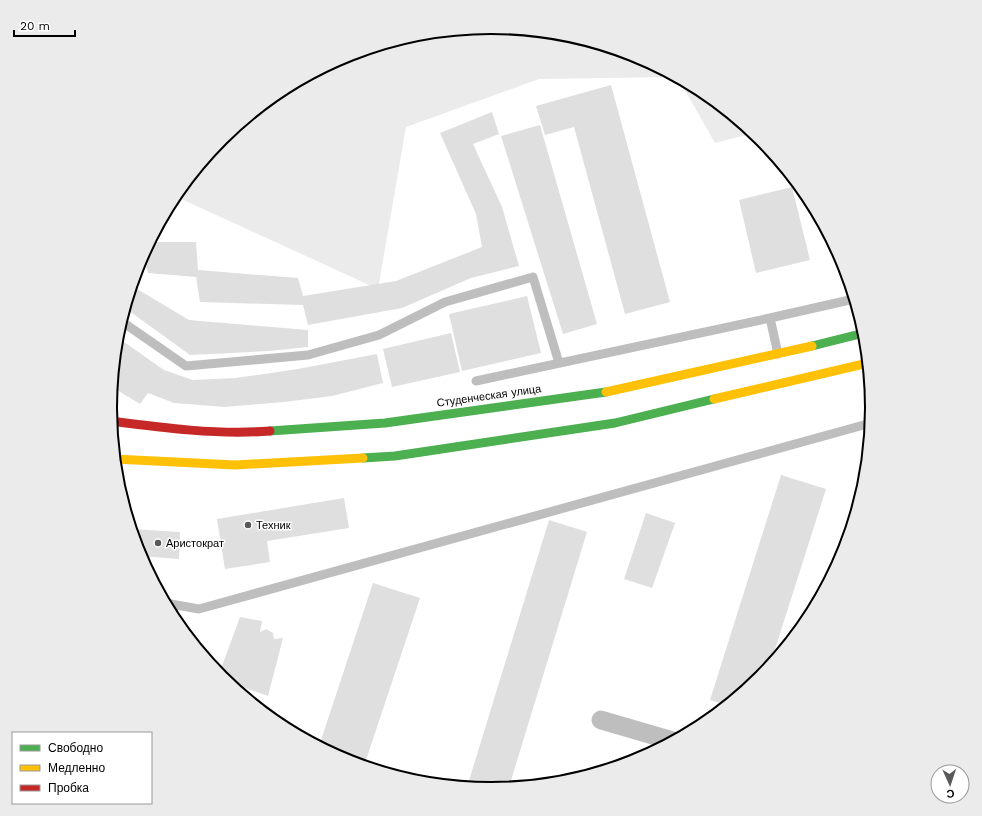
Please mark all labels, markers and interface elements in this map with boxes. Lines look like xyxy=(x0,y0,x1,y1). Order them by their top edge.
scale bar xyxy=(14,12,75,38)
text: 20 m xyxy=(20,19,50,33)
street label: Студенческая улица xyxy=(436,382,543,410)
place label: Техник xyxy=(256,519,291,532)
marker: Техник xyxy=(243,520,253,530)
place label: Аристократ xyxy=(166,537,224,550)
marker: Аристократ xyxy=(153,538,163,548)
legend xyxy=(12,732,152,804)
text: Свободно xyxy=(48,741,103,755)
text: Медленно xyxy=(48,761,105,775)
north arrow xyxy=(930,764,970,804)
text: Пробка xyxy=(48,781,89,795)
text: С xyxy=(946,787,955,800)

